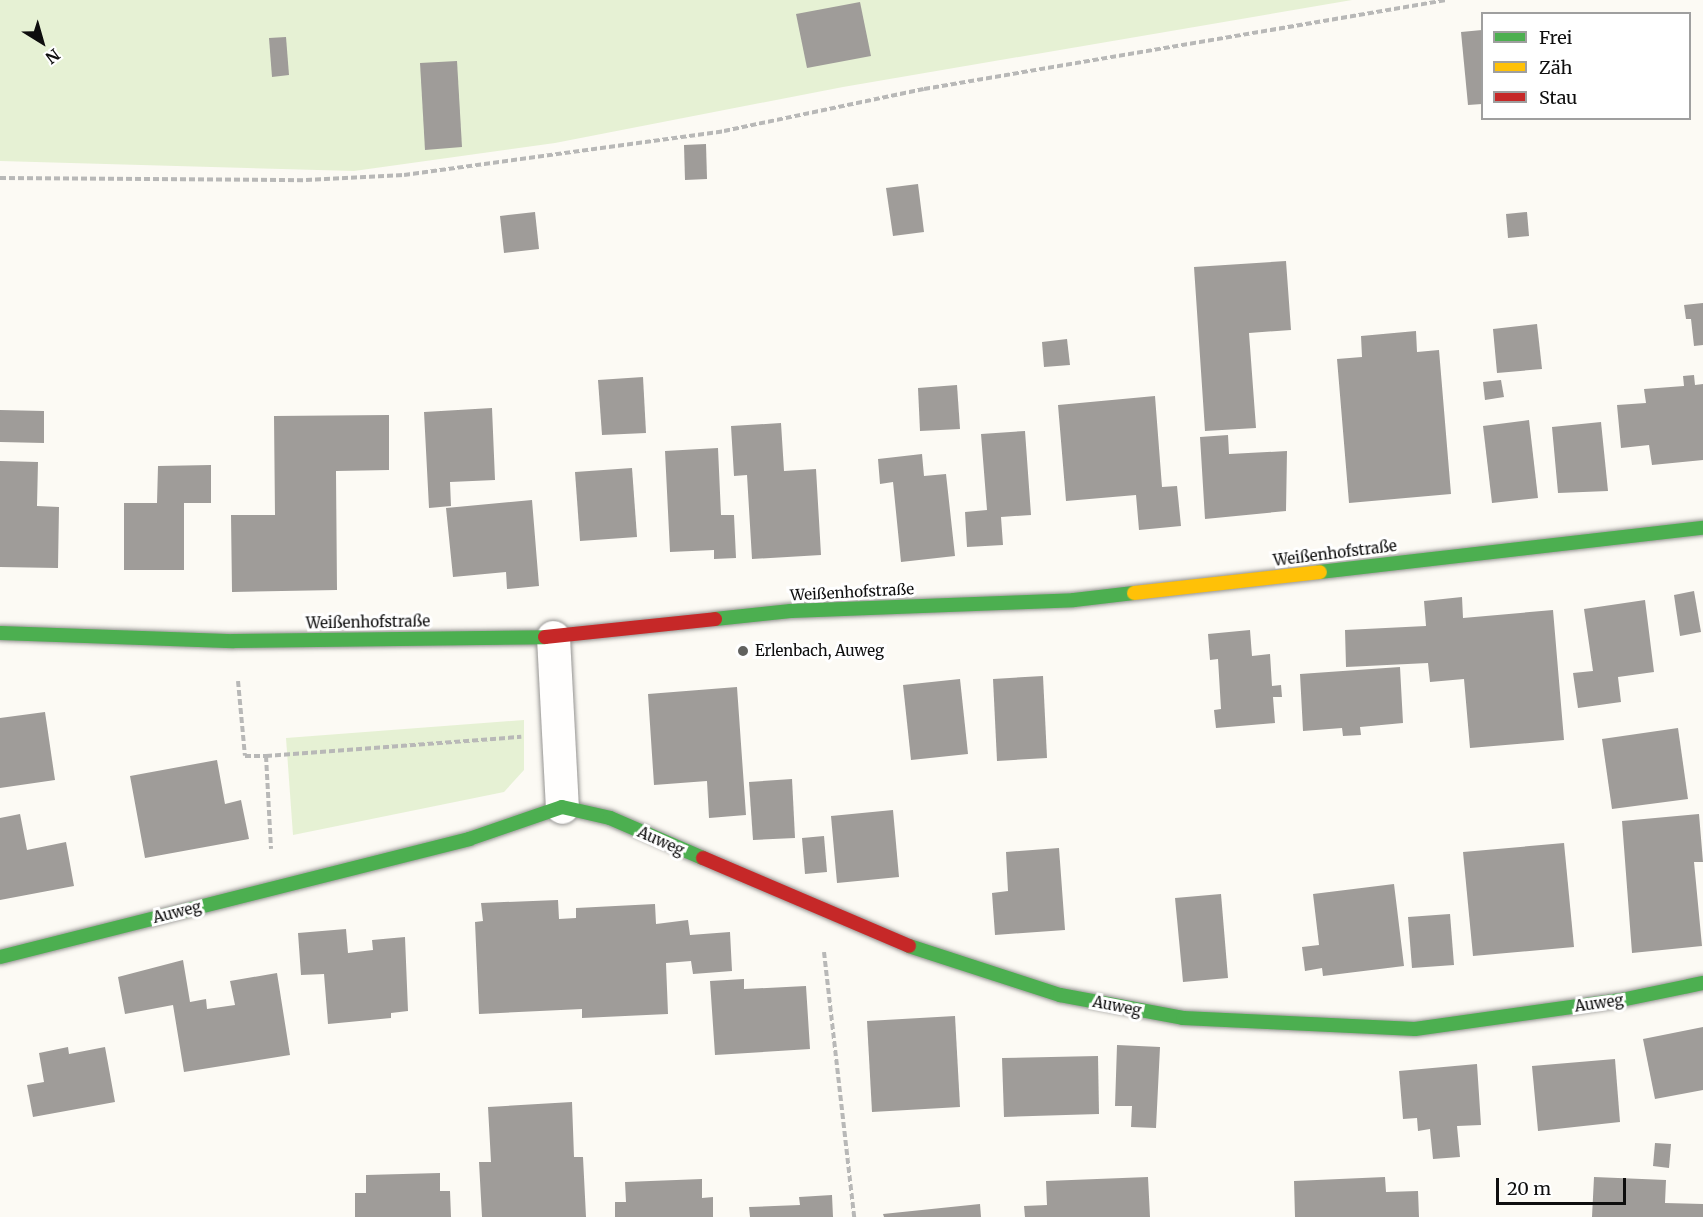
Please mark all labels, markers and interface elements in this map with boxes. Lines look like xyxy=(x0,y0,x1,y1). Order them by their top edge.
north arrow xyxy=(12,12,72,72)
legend xyxy=(1481,12,1691,120)
text: Frei xyxy=(1539,26,1572,49)
text: N xyxy=(42,45,64,68)
text: Zäh xyxy=(1539,56,1572,79)
text: Stau xyxy=(1539,86,1577,109)
street label: Weißenhofstraße xyxy=(1272,536,1398,570)
street label: Weißenhofstraße xyxy=(789,580,915,604)
street label: Weißenhofstraße xyxy=(306,612,430,632)
place label: Erlenbach, Auweg xyxy=(755,642,884,660)
marker: Erlenbach, Auweg xyxy=(736,644,750,658)
street label: Auweg xyxy=(635,823,687,859)
street label: Auweg xyxy=(151,897,203,927)
street label: Auweg xyxy=(1573,991,1625,1015)
street label: Auweg xyxy=(1091,992,1143,1020)
scale bar xyxy=(1499,1166,1630,1204)
text: 20 m xyxy=(1507,1177,1551,1200)

